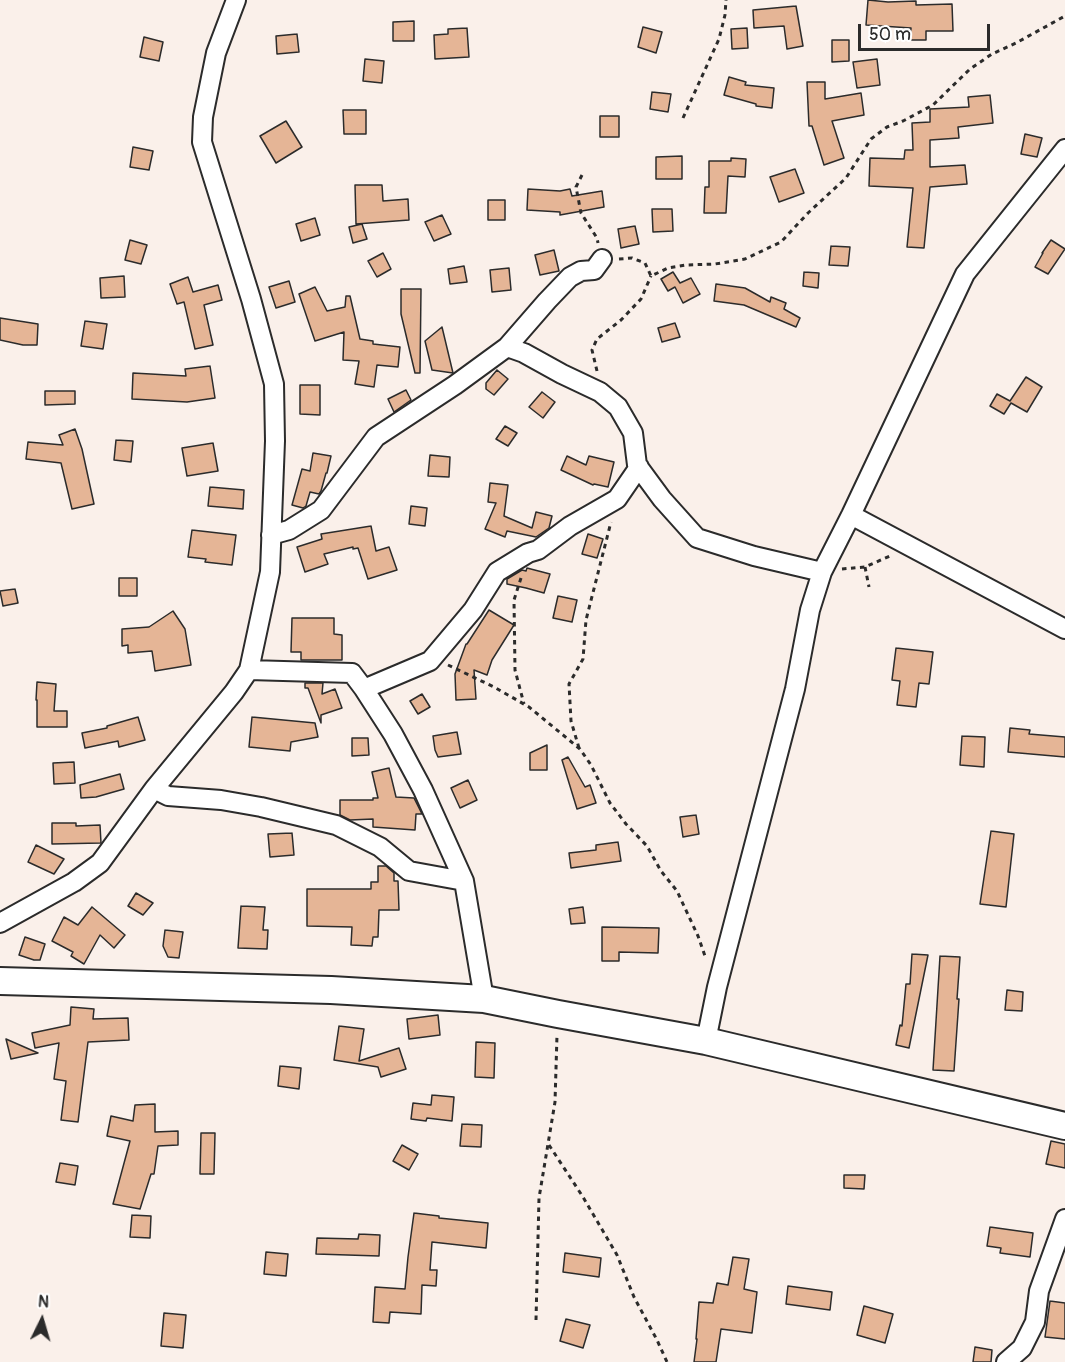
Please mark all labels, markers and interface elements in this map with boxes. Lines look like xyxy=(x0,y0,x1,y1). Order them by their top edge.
scale bar xyxy=(861,12,993,50)
text: 50 m xyxy=(869,23,911,46)
north arrow xyxy=(12,1290,72,1350)
text: N xyxy=(37,1292,50,1313)

